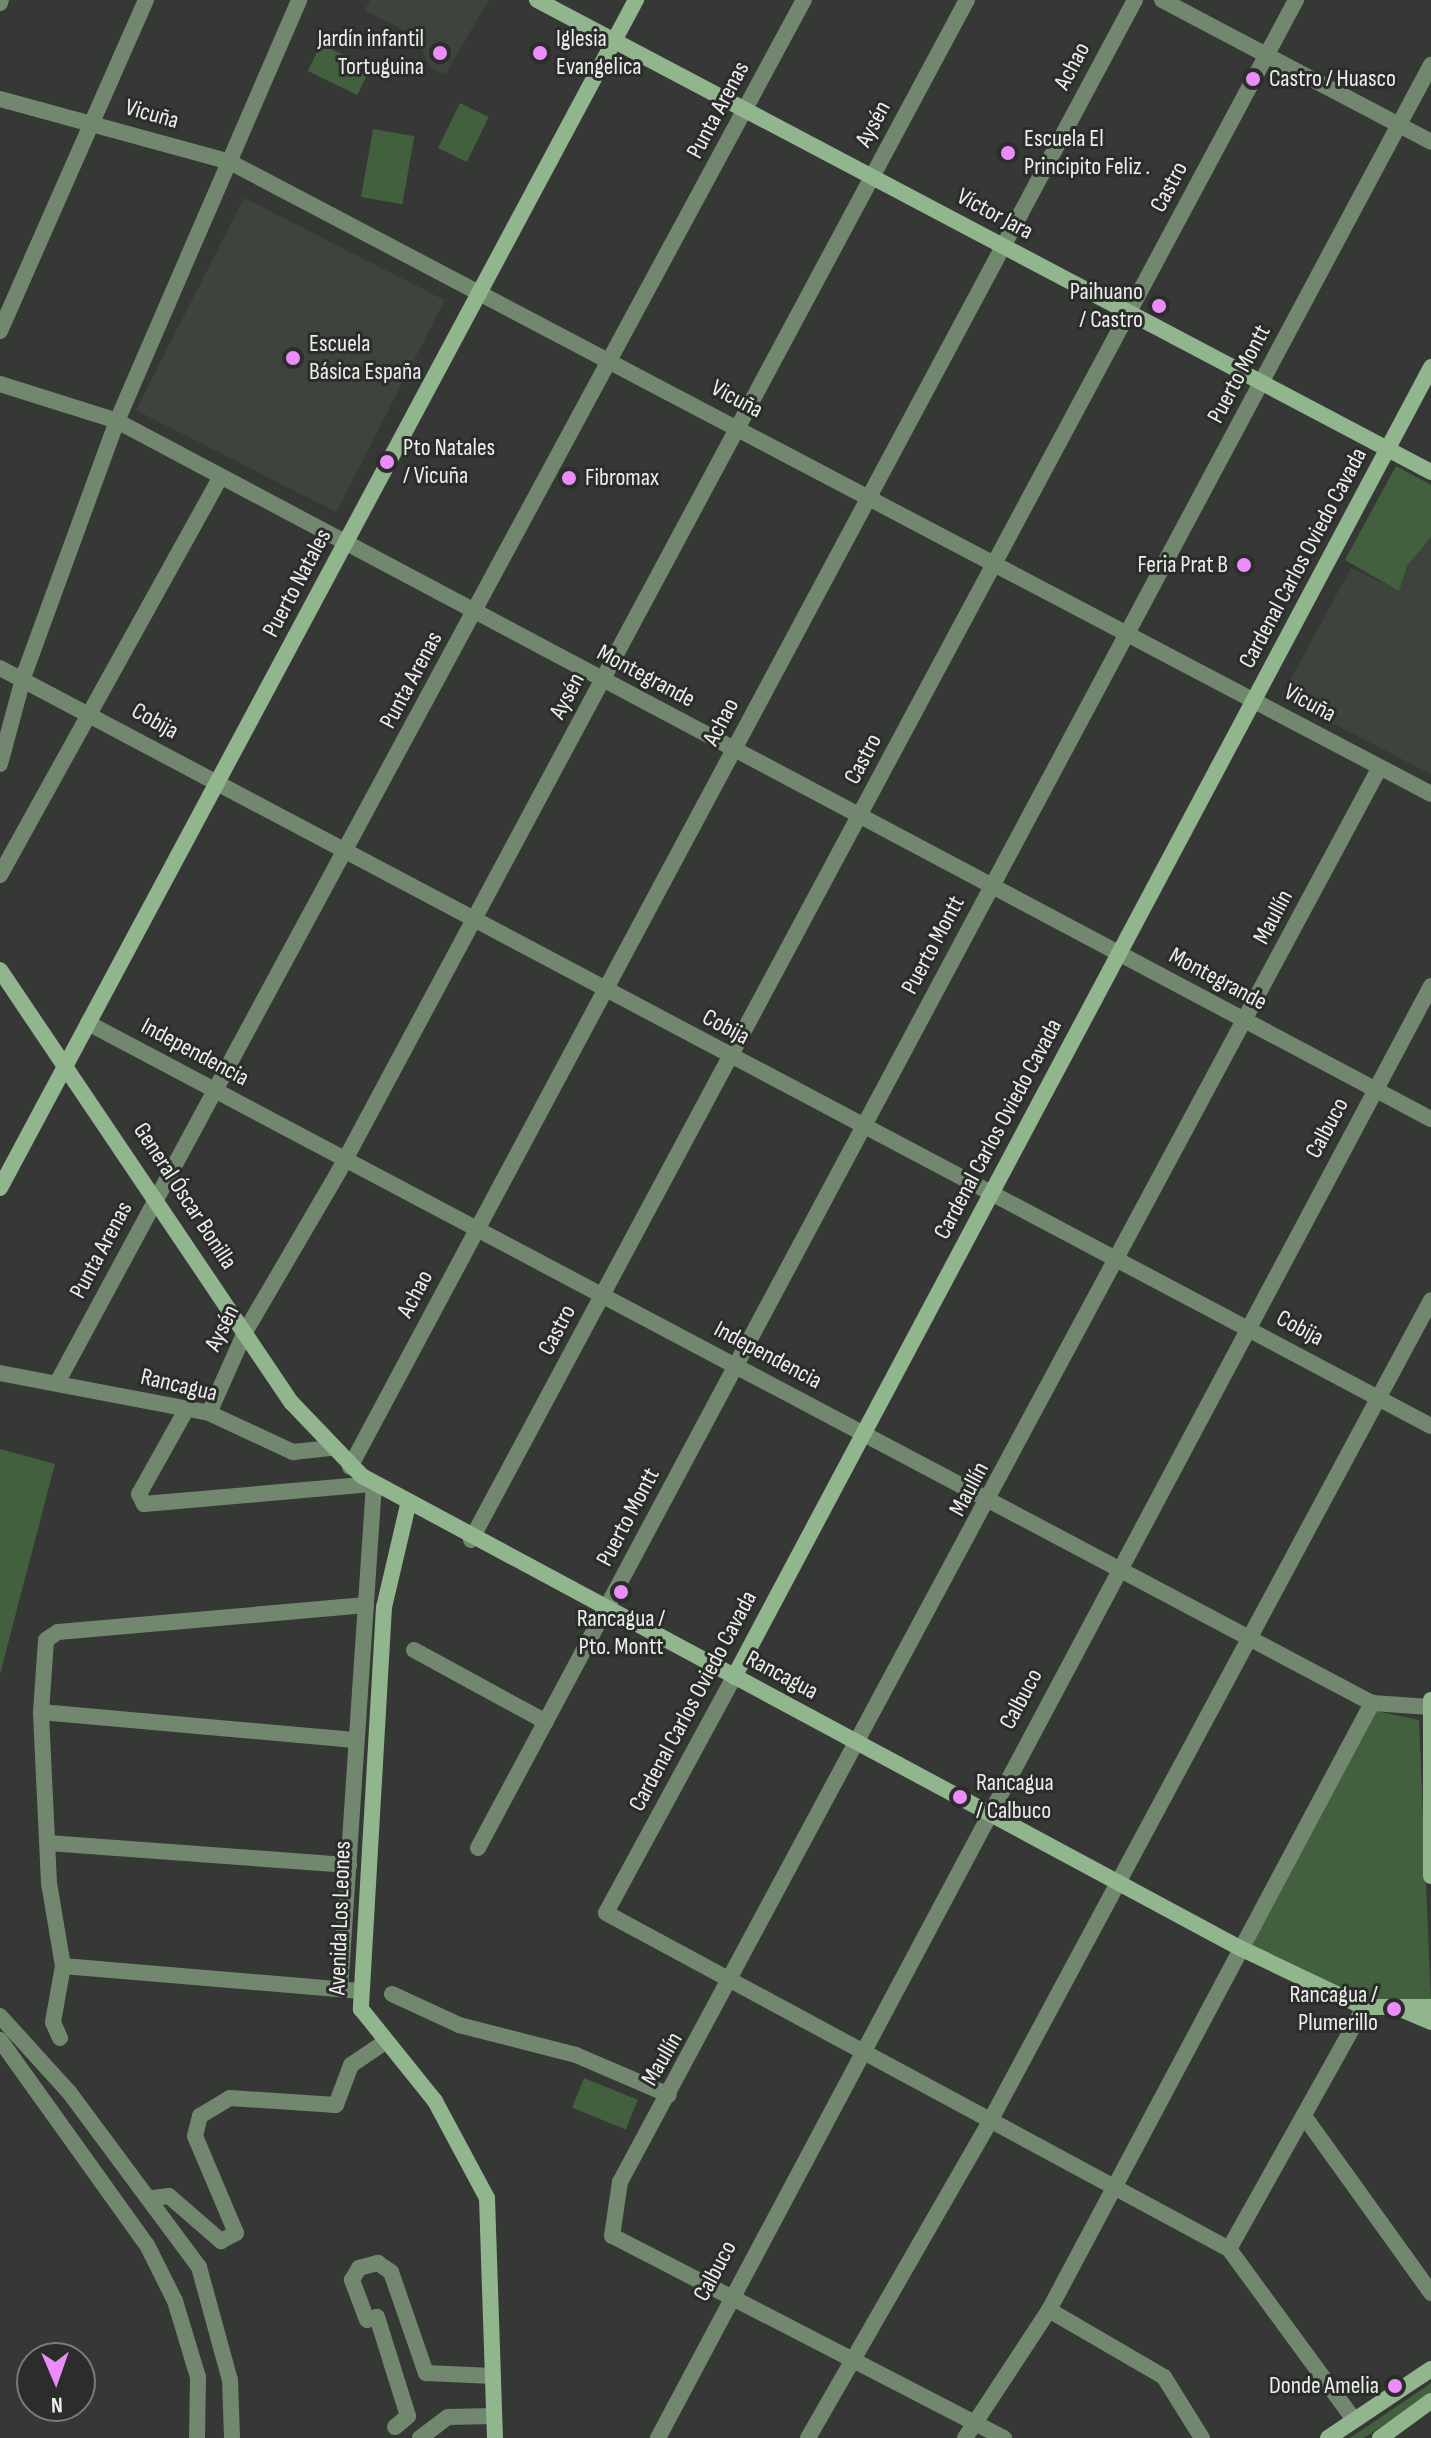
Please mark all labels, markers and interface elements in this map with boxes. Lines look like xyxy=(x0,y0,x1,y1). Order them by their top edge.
place label: Jardín infantil Tortuguina xyxy=(317,25,424,81)
place label: Iglesia Evangelica xyxy=(556,25,641,81)
street label: Achao xyxy=(1048,37,1096,95)
marker: Jardín infantil Tortuguina xyxy=(431,44,449,62)
marker: Iglesia Evangelica xyxy=(531,44,549,62)
street label: Punta Arenas xyxy=(680,57,756,163)
place label: Castro / Huasco xyxy=(1269,65,1396,93)
marker: Castro / Huasco xyxy=(1244,70,1262,88)
street label: Vicuña xyxy=(122,93,182,135)
street label: Aysén xyxy=(849,96,897,152)
place label: Escuela El Principito Feliz . xyxy=(1024,125,1150,181)
marker: Escuela El Principito Feliz . xyxy=(999,144,1017,162)
street label: Castro xyxy=(1144,157,1194,217)
street label: Víctor Jara xyxy=(952,182,1038,246)
place label: Paihuano / Castro xyxy=(1070,278,1143,334)
marker: Paihuano / Castro xyxy=(1150,297,1168,315)
street label: Puerto Montt xyxy=(1201,320,1277,428)
place label: Escuela Básica España xyxy=(309,330,422,386)
marker: Escuela Básica España xyxy=(284,349,302,367)
street label: Vicuña xyxy=(706,374,768,424)
place label: Pto Natales / Vicuña xyxy=(403,434,495,490)
street label: Cardenal Carlos Oviedo Cavada xyxy=(1233,443,1373,673)
marker: Pto Natales / Vicuña xyxy=(378,453,396,471)
place label: Fibromax xyxy=(585,464,659,492)
marker: Fibromax xyxy=(560,469,578,487)
street label: Puerto Natales xyxy=(256,524,338,642)
place label: Feria Prat B xyxy=(1137,551,1228,579)
marker: Feria Prat B xyxy=(1235,556,1253,574)
street label: Punta Arenas xyxy=(373,627,449,733)
street label: Montegrande xyxy=(592,638,700,714)
street label: Aysén xyxy=(543,668,591,724)
street label: Vicuña xyxy=(1279,678,1341,728)
street label: Achao xyxy=(697,693,745,751)
street label: Cobija xyxy=(126,696,184,746)
street label: Castro xyxy=(838,729,888,789)
street label: Maullín xyxy=(1247,885,1299,949)
street label: Puerto Montt xyxy=(895,891,971,999)
street label: Montegrande xyxy=(1164,941,1272,1017)
street label: Cobija xyxy=(697,1003,755,1051)
street label: Independencia xyxy=(136,1012,254,1092)
street label: Cardenal Carlos Oviedo Cavada xyxy=(928,1014,1068,1244)
street label: Calbuco xyxy=(1299,1093,1355,1163)
street label: General Óscar Bonilla xyxy=(127,1117,243,1275)
street label: Punta Arenas xyxy=(63,1197,139,1303)
street label: Achao xyxy=(391,1265,439,1323)
street label: Aysén xyxy=(199,1300,245,1356)
street label: Castro xyxy=(532,1300,582,1360)
street label: Cobija xyxy=(1271,1304,1329,1352)
street label: Independencia xyxy=(709,1315,827,1395)
street label: Rancagua xyxy=(138,1362,220,1408)
street label: Maullín xyxy=(943,1457,995,1521)
street label: Puerto Montt xyxy=(590,1463,666,1571)
marker: Rancagua / Pto. Montt xyxy=(612,1583,630,1601)
street label: Cardenal Carlos Oviedo Cavada xyxy=(623,1586,763,1816)
place label: Rancagua / Pto. Montt xyxy=(577,1605,665,1661)
street label: Rancagua xyxy=(741,1644,823,1706)
street label: Calbuco xyxy=(993,1664,1049,1734)
place label: Rancagua / Calbuco xyxy=(976,1769,1054,1825)
marker: Rancagua / Calbuco xyxy=(951,1788,969,1806)
street label: Avenida Los Leones xyxy=(323,1840,357,1996)
place label: Rancagua / Plumerillo xyxy=(1290,1981,1378,2037)
marker: Rancagua / Plumerillo xyxy=(1385,2000,1403,2018)
street label: Maullín xyxy=(635,2027,689,2091)
street label: Calbuco xyxy=(687,2236,743,2306)
north arrow xyxy=(16,2342,96,2422)
place label: Donde Amelia xyxy=(1269,2372,1379,2400)
marker: Donde Amelia xyxy=(1386,2377,1404,2395)
text: N xyxy=(50,2391,63,2418)

